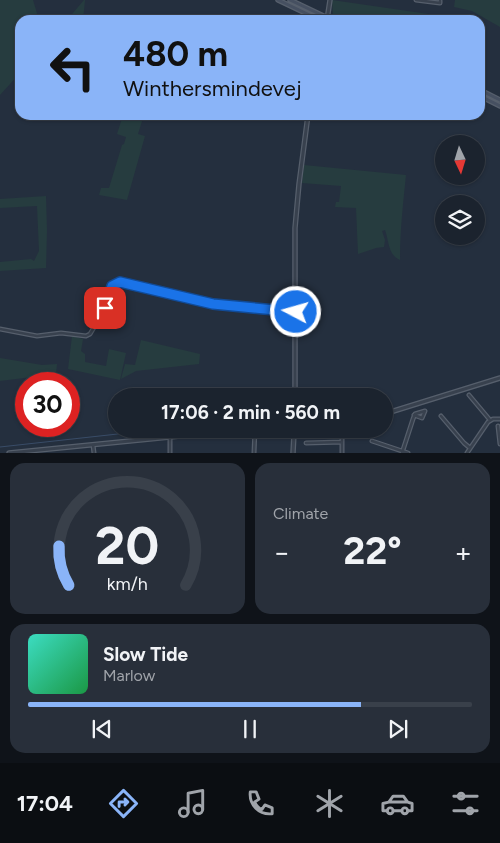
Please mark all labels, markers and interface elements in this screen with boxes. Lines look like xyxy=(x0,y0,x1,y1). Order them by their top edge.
text: 480 m xyxy=(123,33,228,75)
icon: left xyxy=(40,35,105,100)
text: Winthersmindevej xyxy=(123,75,302,102)
north arrow xyxy=(435,135,485,185)
map controls xyxy=(435,135,485,245)
button: layers xyxy=(435,195,485,245)
position arrow xyxy=(269,285,321,337)
pin xyxy=(84,287,126,329)
icon: arrive xyxy=(91,294,119,322)
speed limit sign: 30 xyxy=(15,372,80,437)
text: 17:06 · 2 min · 560 m xyxy=(161,401,340,424)
text: Climate xyxy=(273,504,328,523)
text: 20 xyxy=(96,515,159,577)
text: 22° xyxy=(343,528,402,574)
text: − xyxy=(273,535,290,569)
text: + xyxy=(455,535,472,569)
text: km/h xyxy=(107,573,148,594)
text: Slow Tide xyxy=(103,643,188,666)
text: Marlow xyxy=(103,666,155,685)
icon: previous xyxy=(88,715,116,743)
icon: pause xyxy=(236,715,264,743)
icon: next xyxy=(384,715,412,743)
icon: directions xyxy=(106,786,141,821)
icon: music xyxy=(175,786,210,821)
icon: phone xyxy=(243,786,278,821)
icon: climate xyxy=(312,786,347,821)
icon: car xyxy=(380,786,415,821)
icon: filters xyxy=(448,786,483,821)
text: 17:04 xyxy=(17,790,73,817)

